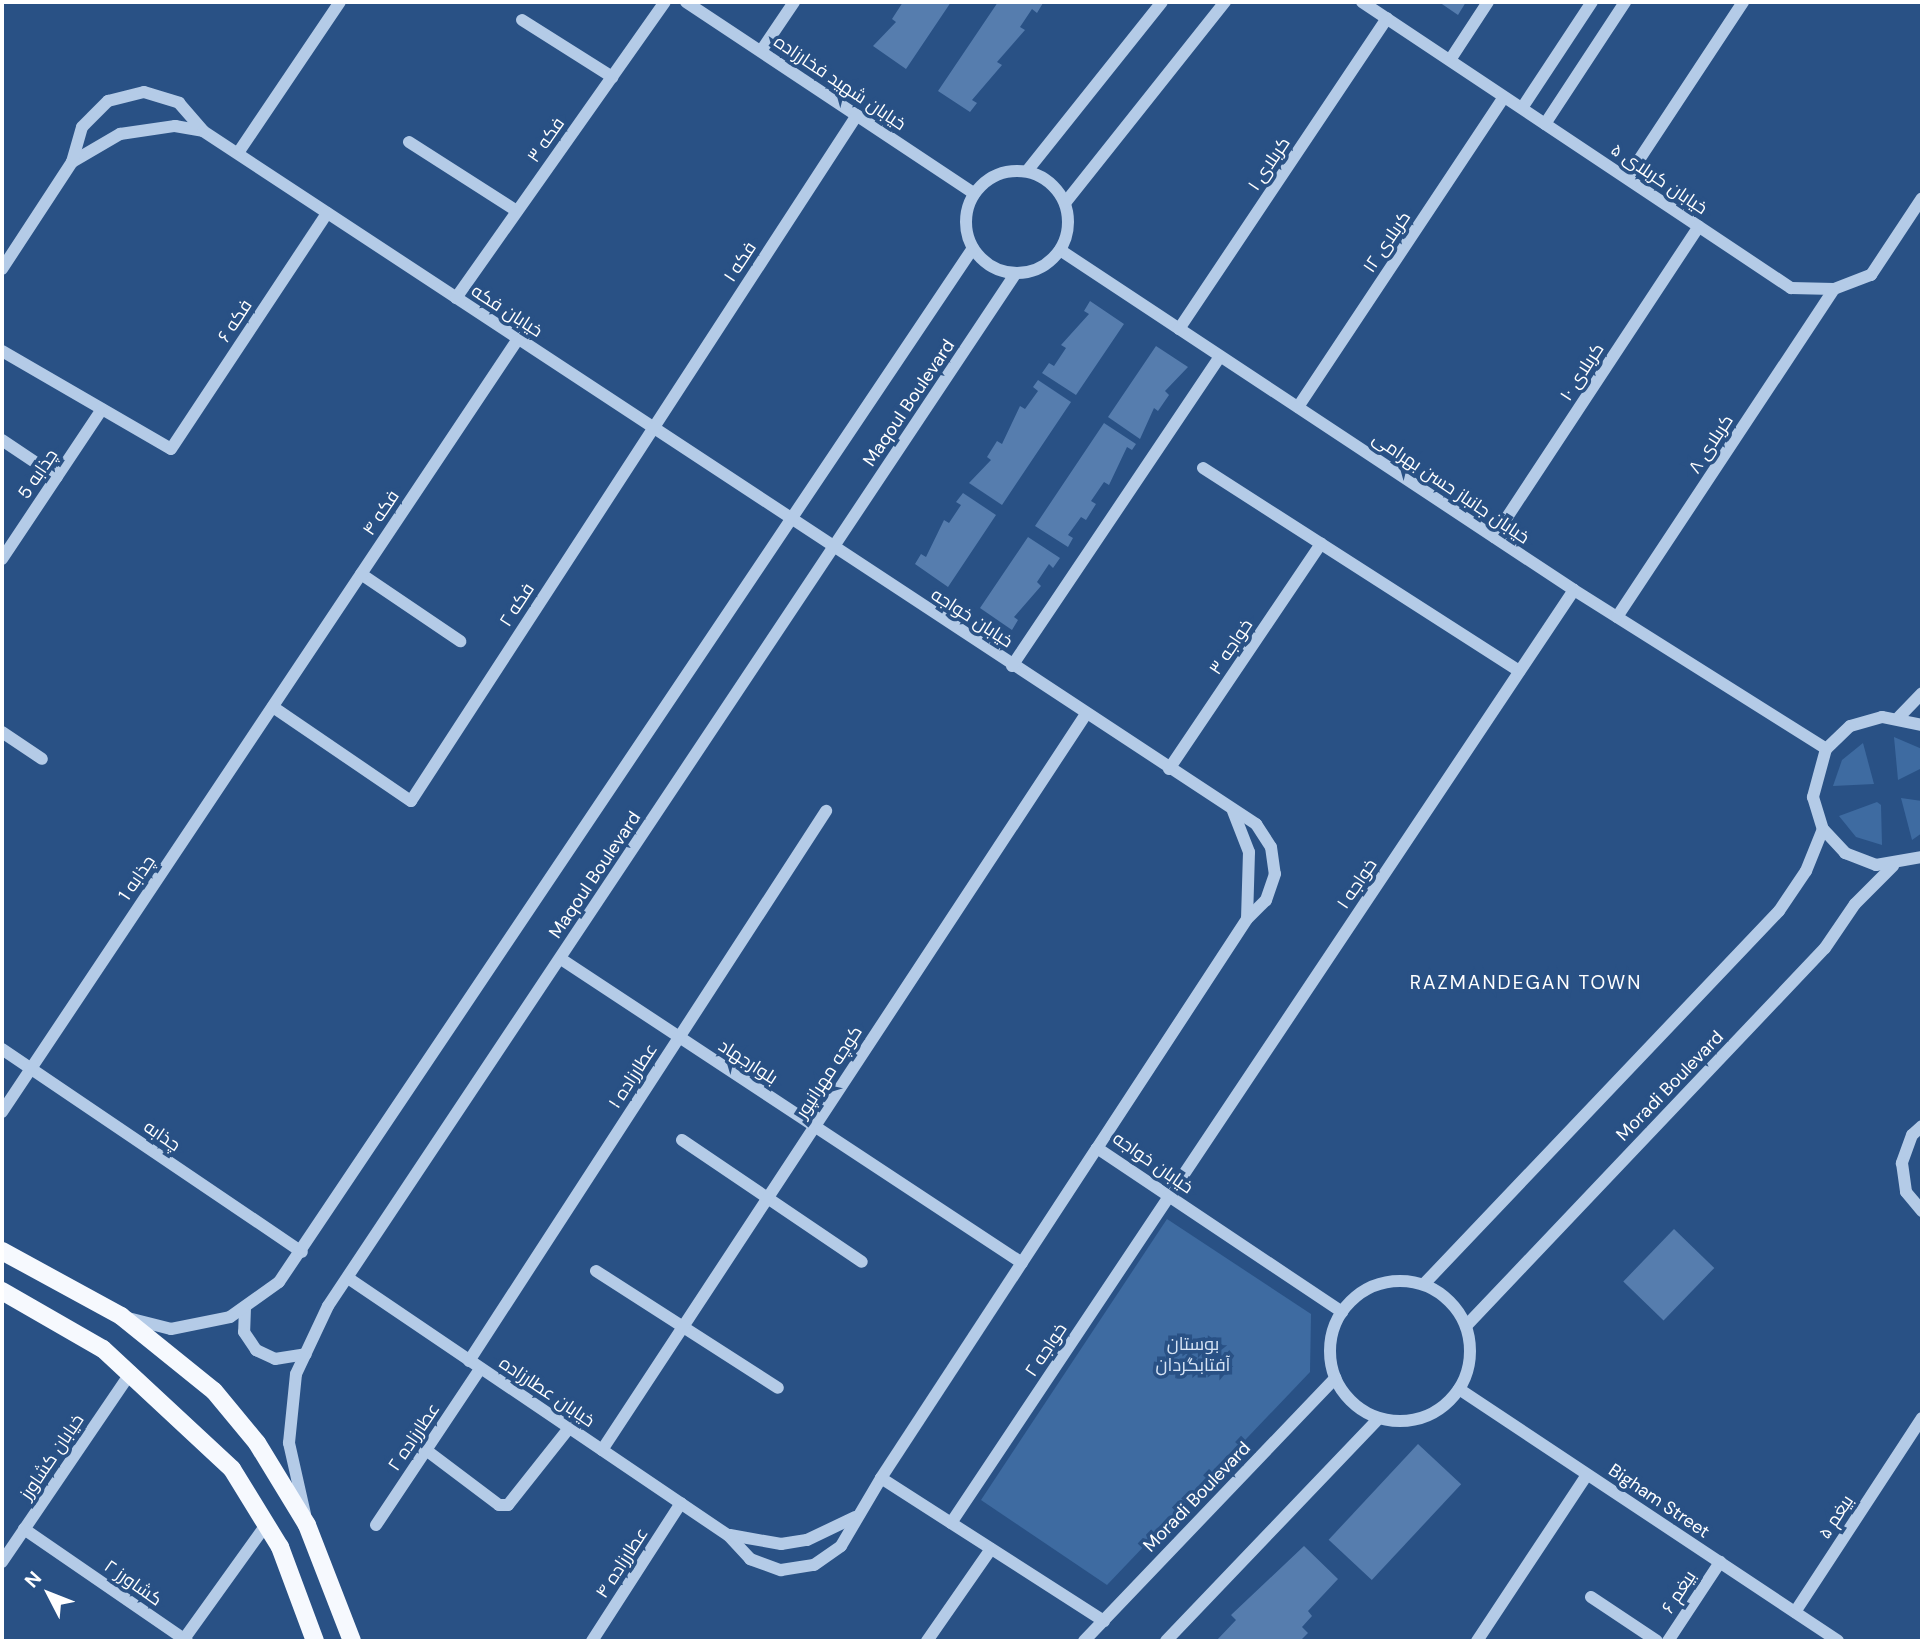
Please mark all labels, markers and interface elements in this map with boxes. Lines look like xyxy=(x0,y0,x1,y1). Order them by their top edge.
street label: خیابان شهید فخارزاده xyxy=(770,31,910,135)
street label: فکه ۳ xyxy=(523,113,569,167)
street label: کربلای ۱ xyxy=(1243,133,1295,195)
street label: خیابان کربلای ۵ xyxy=(1607,139,1711,219)
street label: کربلای ۱۲ xyxy=(1359,207,1415,277)
street label: فکه ۱ xyxy=(719,238,761,286)
street label: خیابان فکه xyxy=(467,280,547,342)
street label: فکه ۶ xyxy=(213,296,257,346)
street label: Maqoul Boulevard xyxy=(859,336,959,470)
street label: کربلای ۱۰ xyxy=(1555,339,1609,405)
street label: کربلای ۸ xyxy=(1684,411,1738,477)
street label: خیابان جانباز حسن بهرامی xyxy=(1368,427,1534,549)
street label: چذابه 5 xyxy=(14,445,62,503)
street label: فکه ۴ xyxy=(358,486,404,540)
street label: فکه ۲ xyxy=(495,579,539,631)
street label: خیابان خواجه xyxy=(927,584,1017,652)
street label: خواجه ۳ xyxy=(1205,615,1257,679)
street label: Maqoul Boulevard xyxy=(545,808,645,942)
street label: چذابه 1 xyxy=(114,851,160,905)
street label: خواجه ۱ xyxy=(1332,855,1382,913)
district label: RAZMANDEGAN TOWN xyxy=(1412,972,1640,994)
street label: کوچه مهرانپور xyxy=(791,1022,867,1122)
street label: Moradi Boulevard xyxy=(1612,1026,1728,1146)
street label: بلوارجهاد xyxy=(714,1035,782,1089)
street label: عطارزاده ۱ xyxy=(604,1039,662,1113)
street label: چذابه xyxy=(140,1116,184,1156)
street label: خیابان خواجه xyxy=(1109,1127,1197,1199)
street label: خواجه ۲ xyxy=(1020,1319,1072,1381)
park label: بوستان آفتابگردان xyxy=(1156,1334,1230,1376)
street label: خیابان عطارزاده xyxy=(495,1352,599,1432)
street label: عطارزاده ۲ xyxy=(383,1399,445,1475)
street label: خیابان کشاورز xyxy=(15,1410,89,1504)
street label: Moradi Boulevard xyxy=(1139,1437,1255,1557)
street label: Bigham Street xyxy=(1604,1459,1714,1543)
street label: بیغم ۵ xyxy=(1814,1491,1858,1543)
street label: عطارزاده ۴ xyxy=(591,1524,653,1602)
street label: کشاورز ۲ xyxy=(100,1555,166,1611)
north arrow xyxy=(14,1559,84,1629)
text: N xyxy=(19,1566,47,1593)
street label: بیغم ۶ xyxy=(1657,1566,1701,1618)

